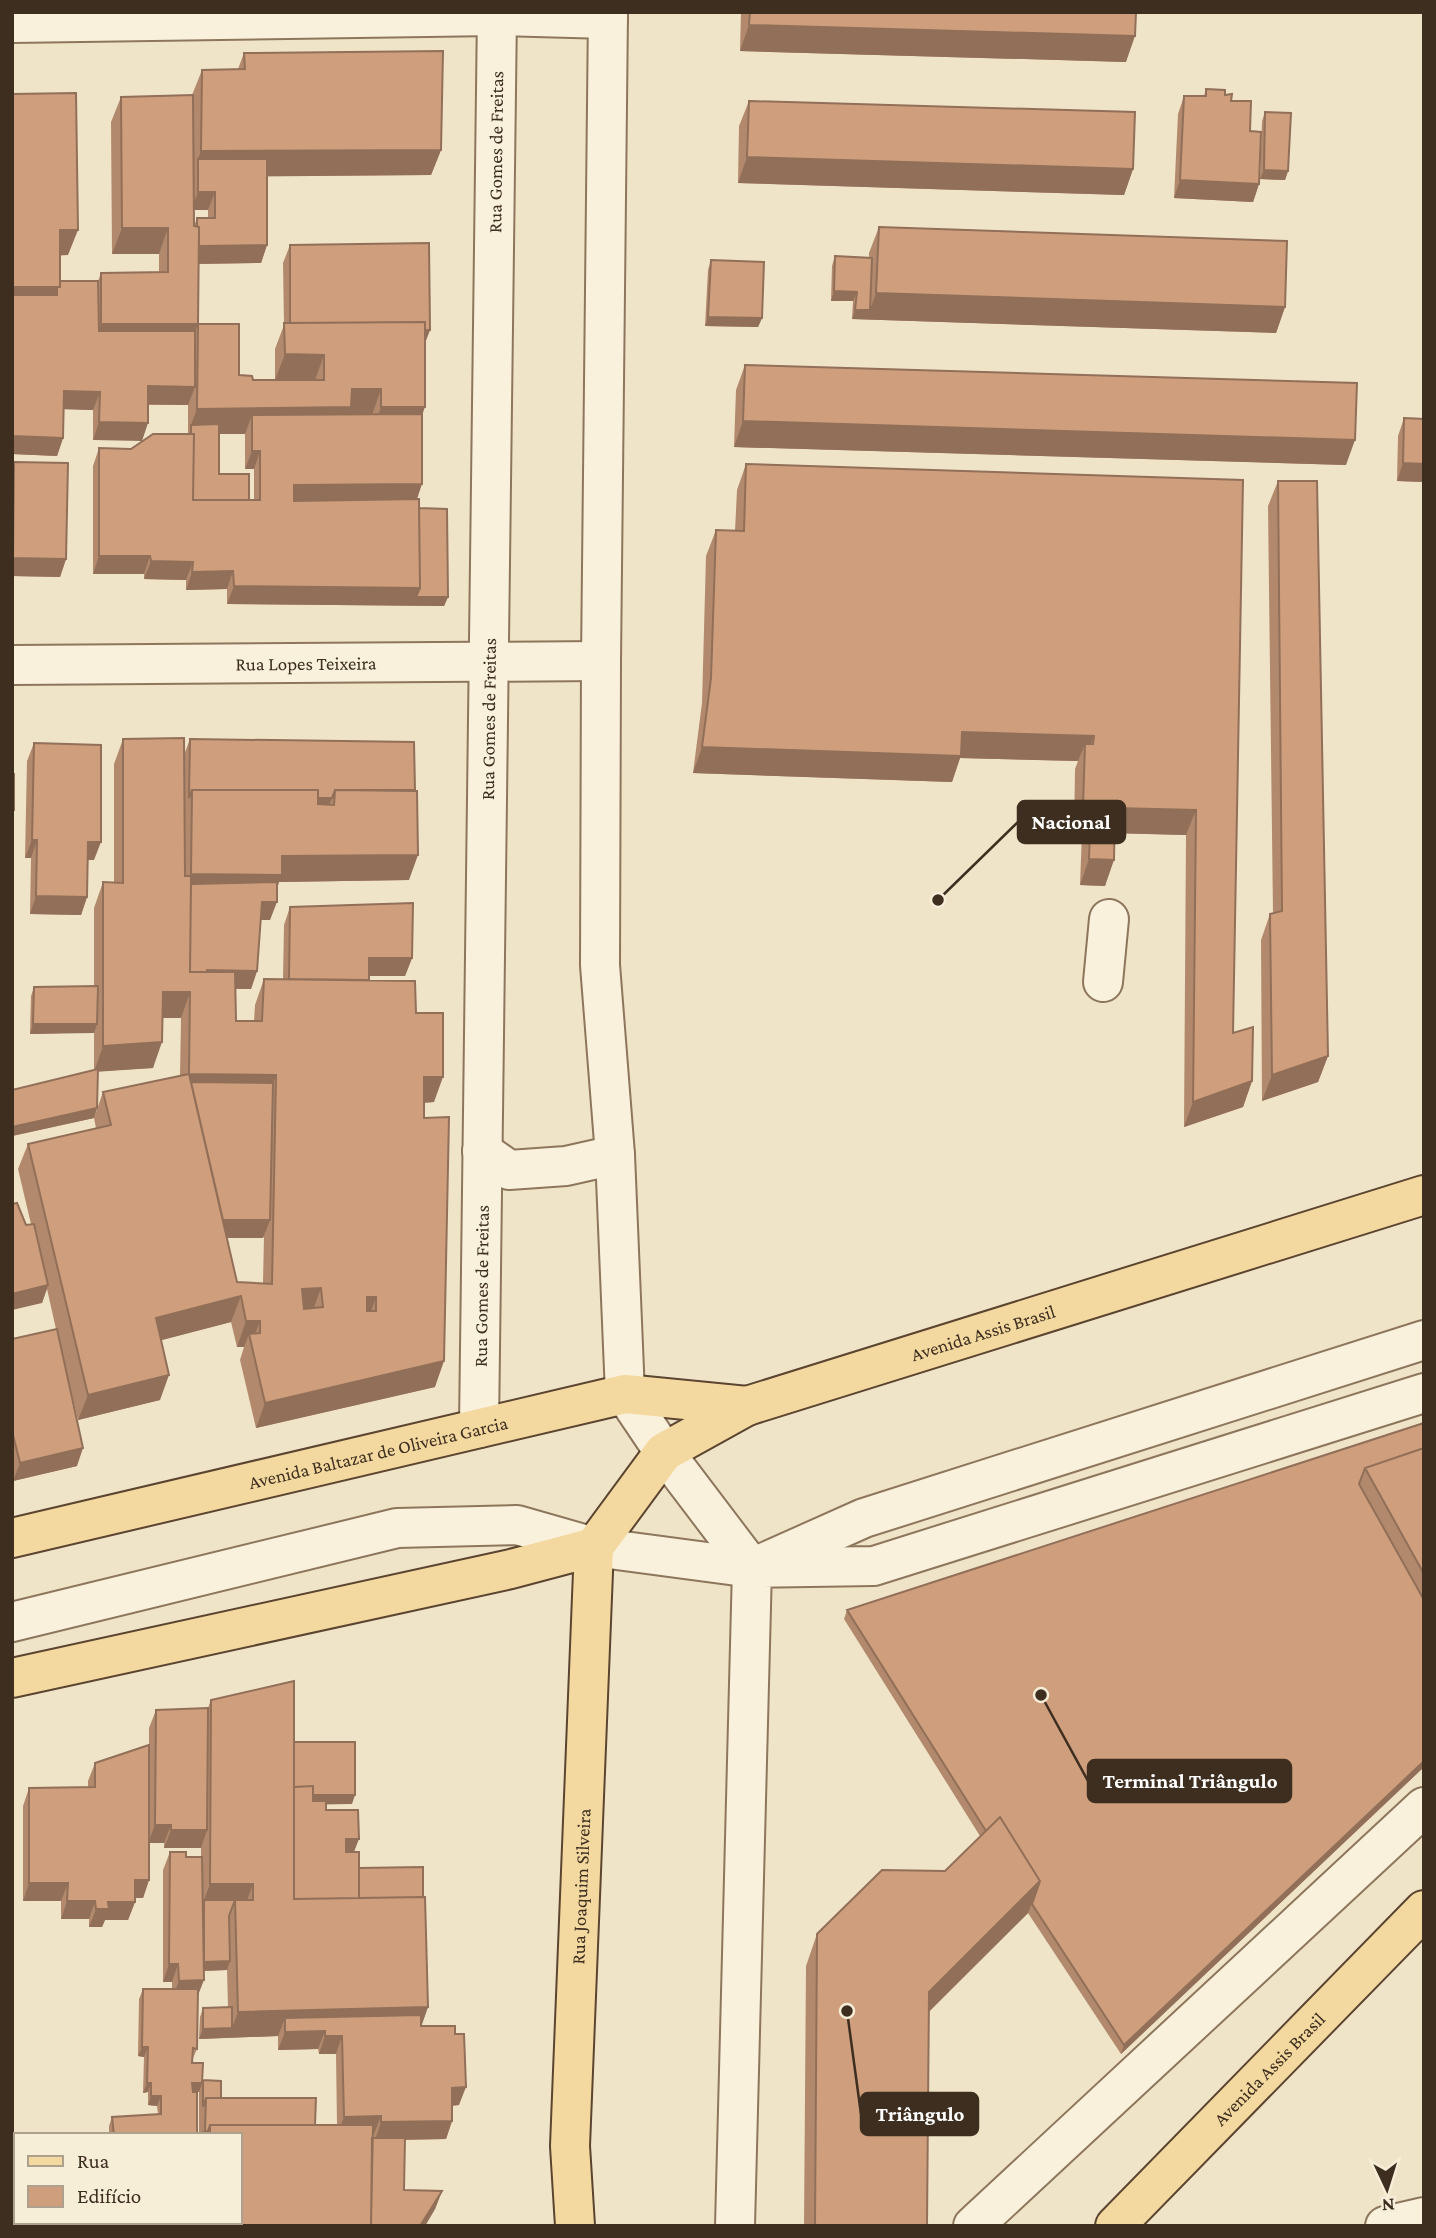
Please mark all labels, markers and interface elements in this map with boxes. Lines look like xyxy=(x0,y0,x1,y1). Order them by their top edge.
street label: Rua Gomes de Freitas xyxy=(484,71,507,233)
street label: Rua Gomes de Freitas xyxy=(477,638,500,800)
street label: Rua Lopes Teixeira xyxy=(235,653,377,674)
callout: Nacional xyxy=(1018,801,1125,843)
text: Nacional xyxy=(1031,810,1111,834)
street label: Rua Gomes de Freitas xyxy=(470,1205,493,1367)
street label: Avenida Assis Brasil xyxy=(908,1301,1058,1365)
street label: Avenida Baltazar de Oliveira Garcia xyxy=(247,1412,510,1493)
callout: Terminal Triângulo xyxy=(1088,1760,1291,1802)
text: Terminal Triângulo xyxy=(1102,1769,1278,1793)
street label: Rua Joaquim Silveira xyxy=(567,1808,595,1965)
street label: Avenida Assis Brasil xyxy=(1209,2008,1329,2130)
callout: Triângulo xyxy=(861,2093,978,2135)
text: Triângulo xyxy=(876,2102,965,2126)
legend xyxy=(14,2133,242,2224)
text: Rua xyxy=(77,2149,110,2173)
north arrow xyxy=(1352,2154,1422,2224)
text: Edifício xyxy=(77,2184,141,2208)
text: N xyxy=(1381,2195,1395,2216)

